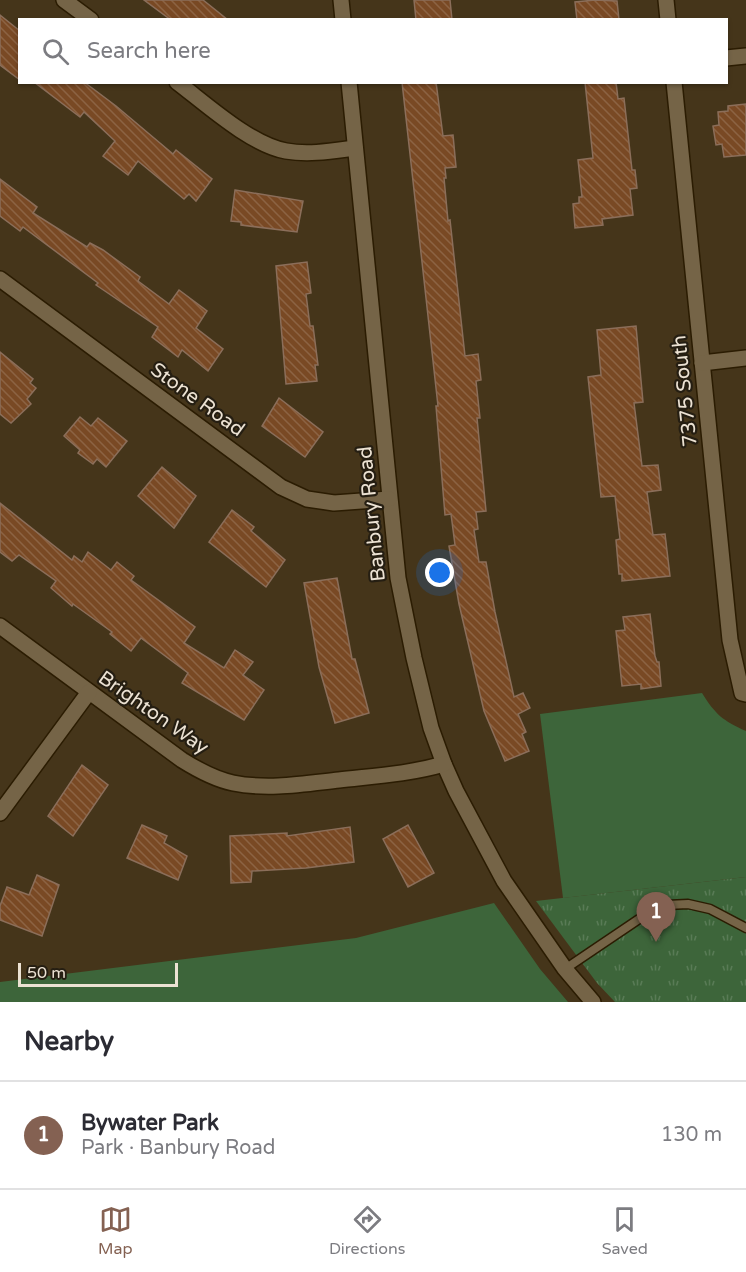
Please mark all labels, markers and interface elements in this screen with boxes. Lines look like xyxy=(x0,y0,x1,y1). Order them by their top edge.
search box xyxy=(18,18,728,84)
icon: search xyxy=(39,35,72,68)
text: Search here xyxy=(87,38,211,64)
street label: 7375 South xyxy=(667,334,703,448)
street label: Stone Road xyxy=(146,358,249,442)
street label: Banbury Road xyxy=(353,445,391,583)
your location xyxy=(425,558,454,587)
street label: Brighton Way xyxy=(94,666,213,760)
pin: 1 xyxy=(636,892,676,942)
scale bar xyxy=(18,960,178,988)
text: 50 m xyxy=(27,963,66,983)
text: Nearby xyxy=(24,1026,114,1057)
text: Bywater Park xyxy=(81,1110,219,1136)
text: 1 xyxy=(37,1123,50,1147)
text: 130 m xyxy=(661,1123,722,1147)
text: Park · Banbury Road xyxy=(81,1136,275,1160)
tab: Map xyxy=(98,1203,133,1259)
tab: Directions xyxy=(329,1203,405,1259)
tab: Saved xyxy=(602,1203,648,1259)

